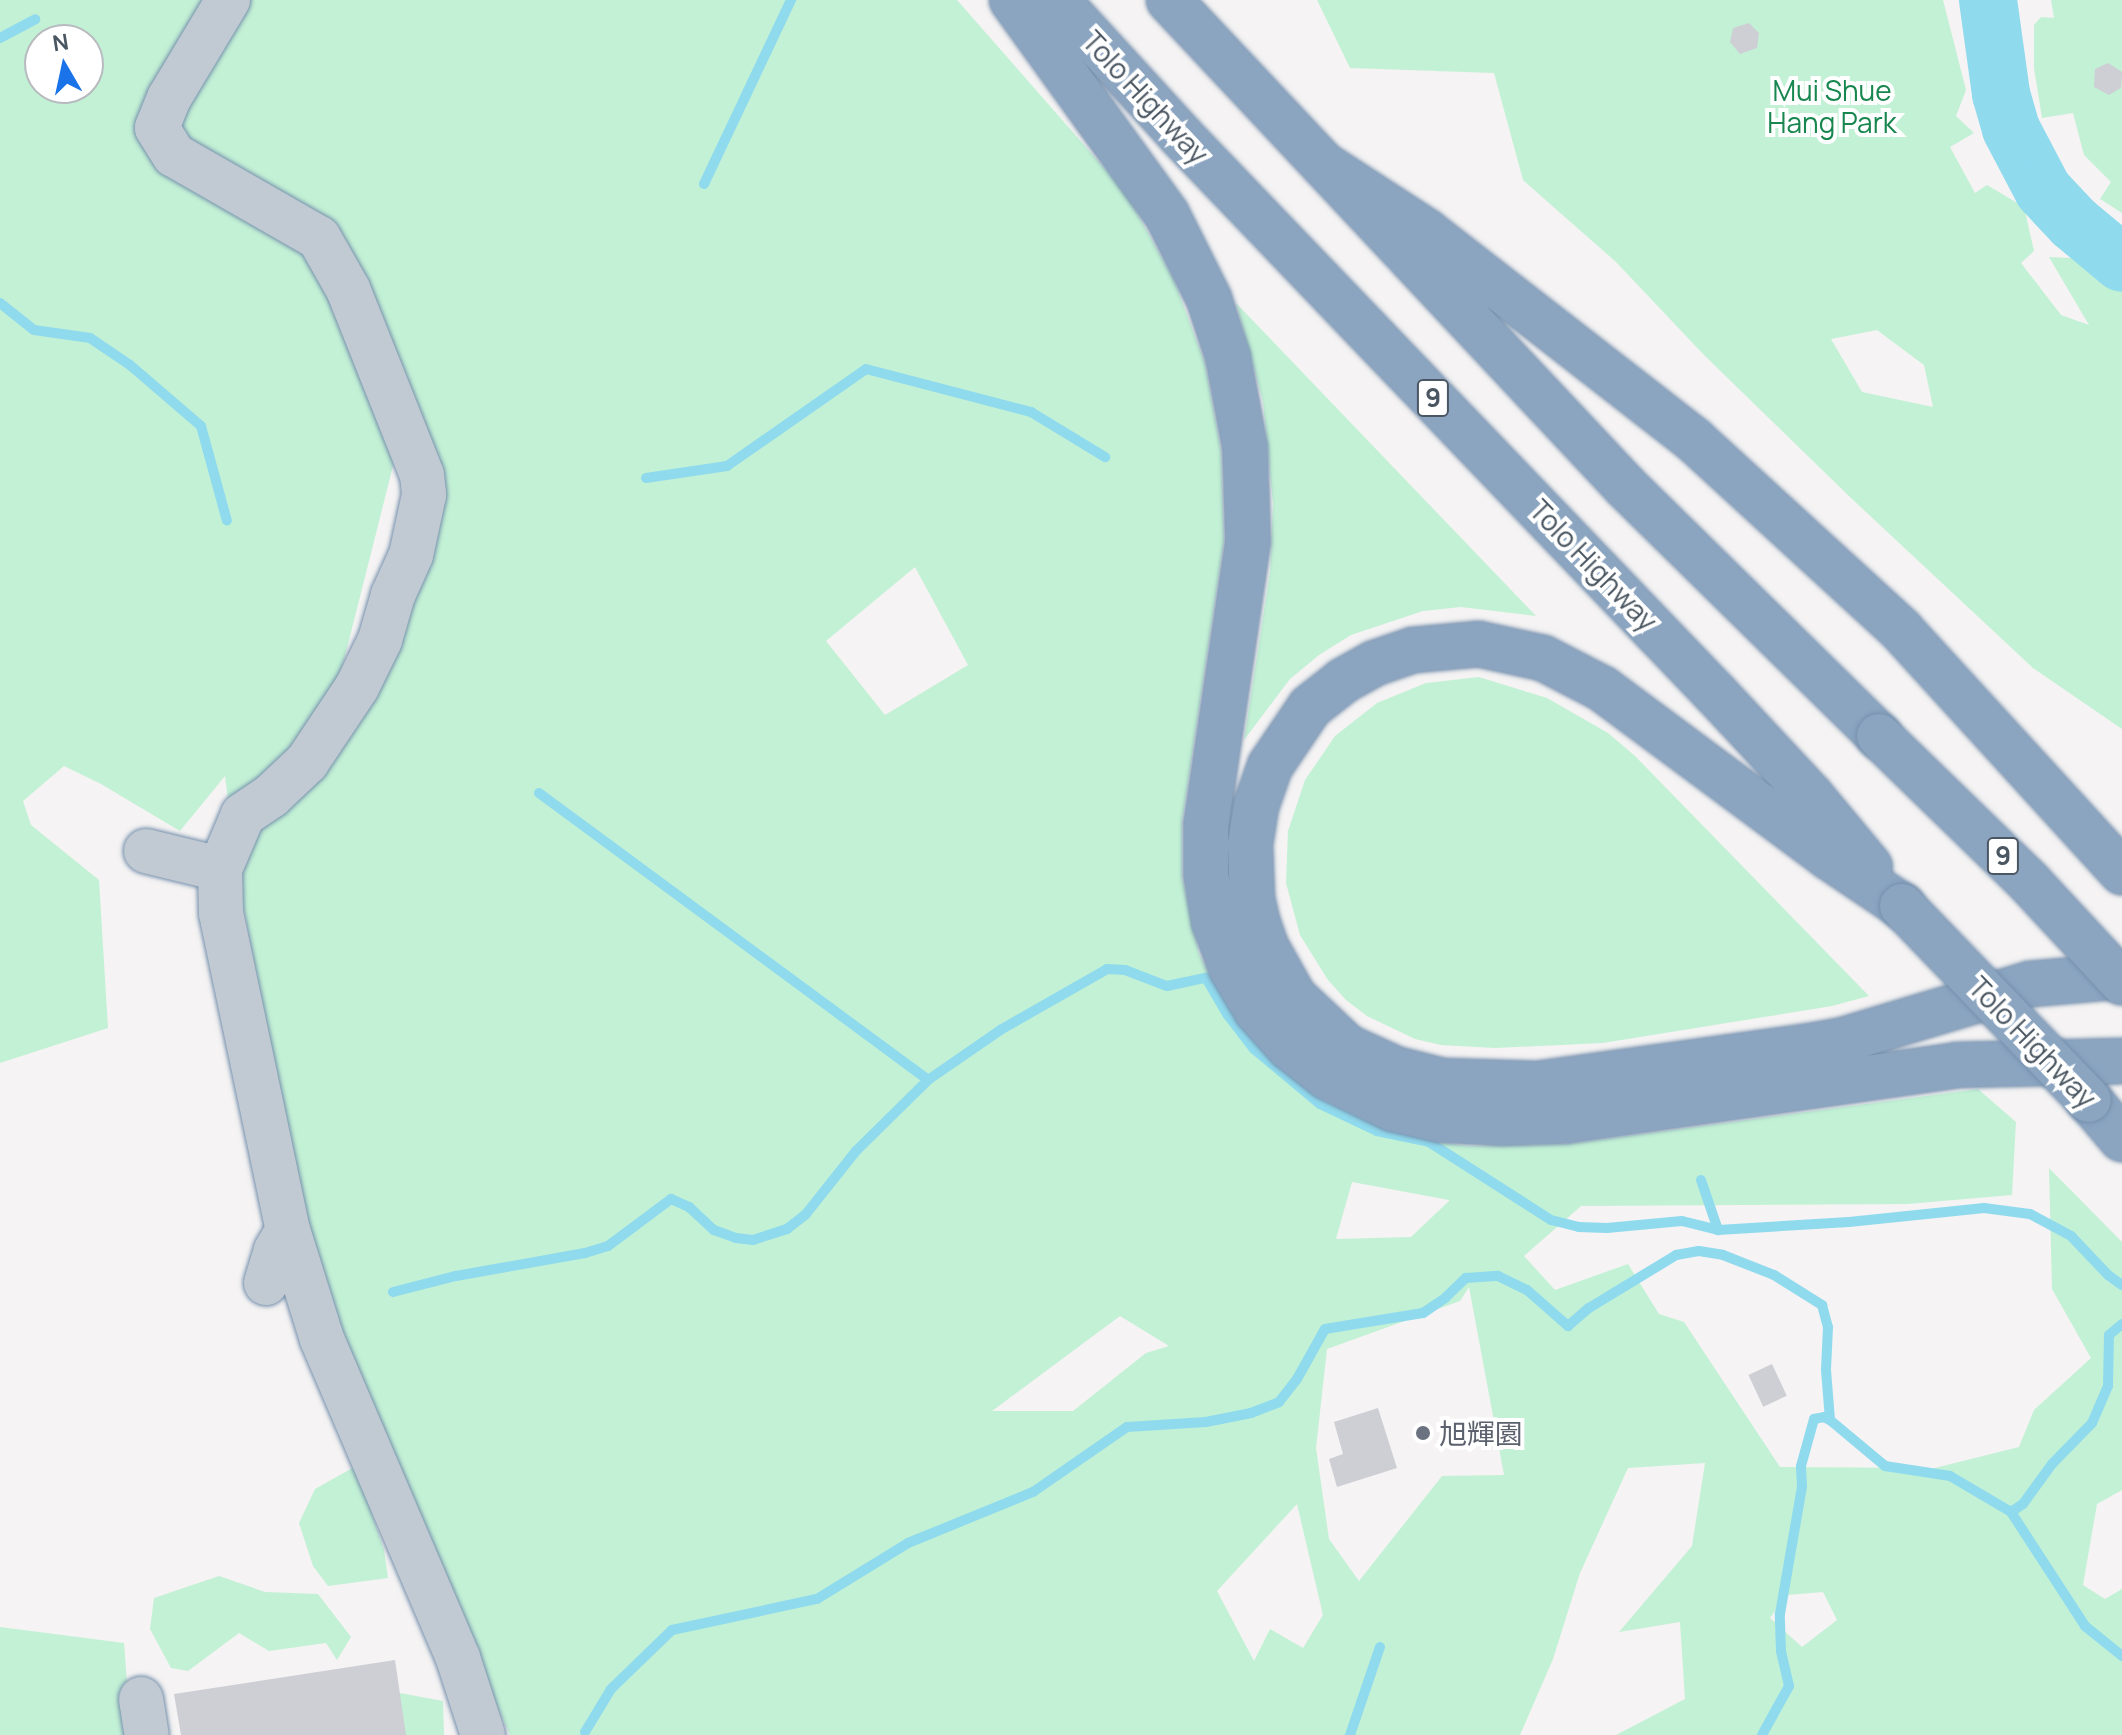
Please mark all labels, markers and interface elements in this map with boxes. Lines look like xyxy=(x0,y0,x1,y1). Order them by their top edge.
north arrow xyxy=(24,24,104,104)
street label: Tolo Highway xyxy=(1076,24,1216,170)
text: N xyxy=(50,26,71,58)
park label: Mui Shue Hang Park xyxy=(1767,73,1897,139)
road number: 9 xyxy=(1415,376,1451,420)
street label: Tolo Highway xyxy=(1523,493,1665,637)
road number: 9 xyxy=(1985,834,2021,878)
street label: Tolo Highway xyxy=(1962,970,2104,1114)
place label: 旭輝園 xyxy=(1439,1416,1523,1450)
marker: 旭輝園 xyxy=(1414,1424,1432,1442)

